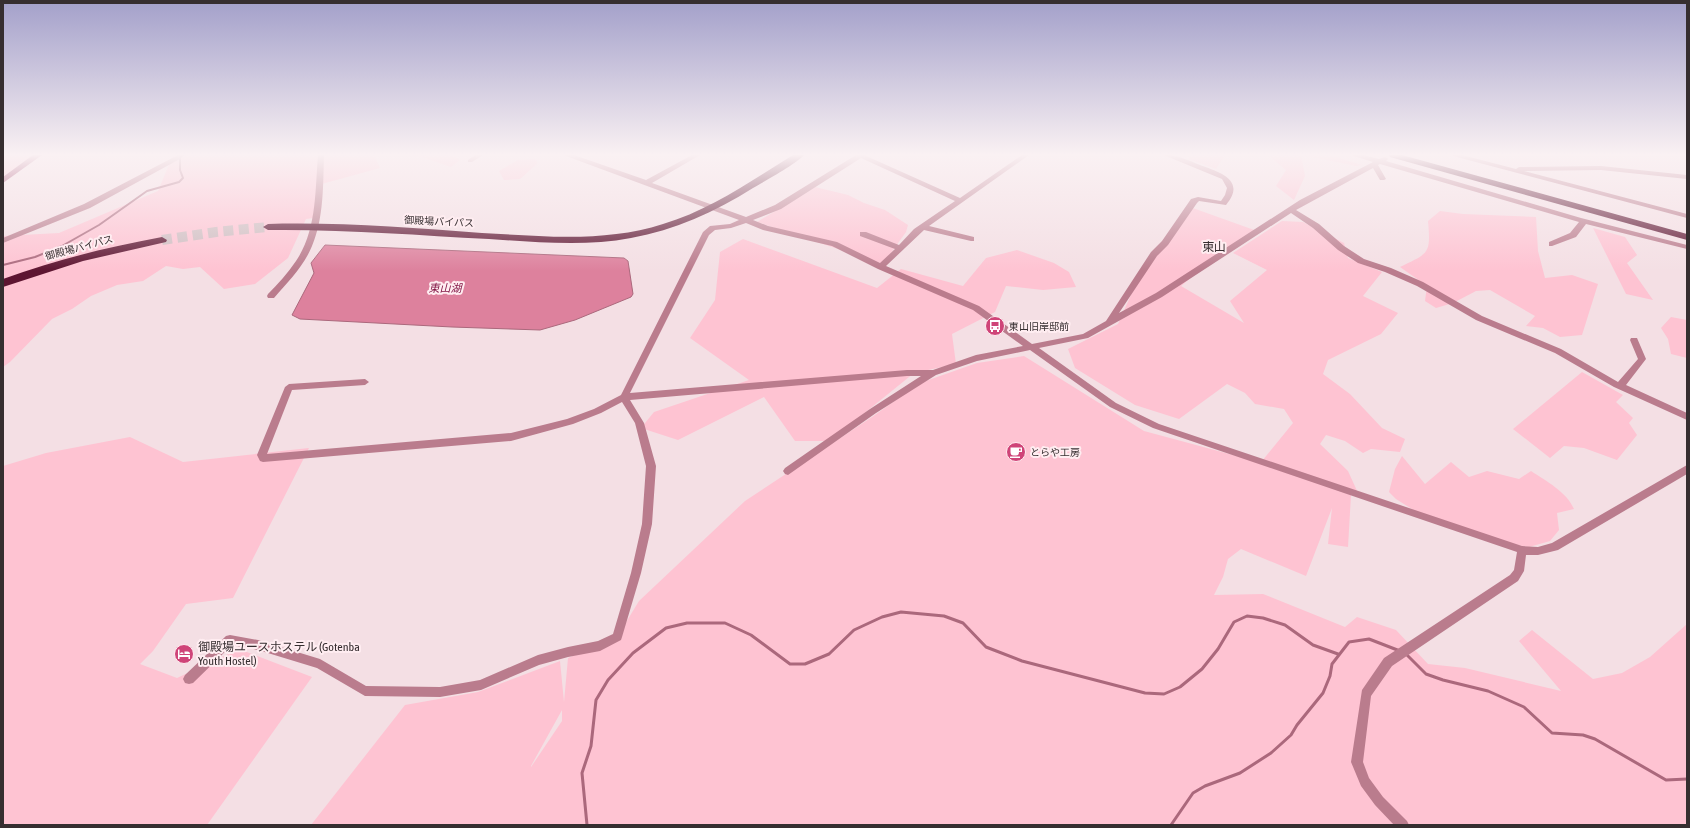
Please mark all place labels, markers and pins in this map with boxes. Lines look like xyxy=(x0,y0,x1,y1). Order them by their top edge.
bus stop icon: 東山旧岸邸前 xyxy=(984,315,1006,337)
place label: 東山旧岸邸前 xyxy=(1009,321,1069,332)
cafe icon: とらや工房 xyxy=(1005,441,1027,463)
place label: とらや工房 xyxy=(1030,447,1080,458)
place label: 御殿場ユースホステル (Gotenba Youth Hostel) xyxy=(198,640,360,668)
hotel icon: 御殿場ユースホステル (Gotenba Youth Hostel) xyxy=(173,643,195,665)

